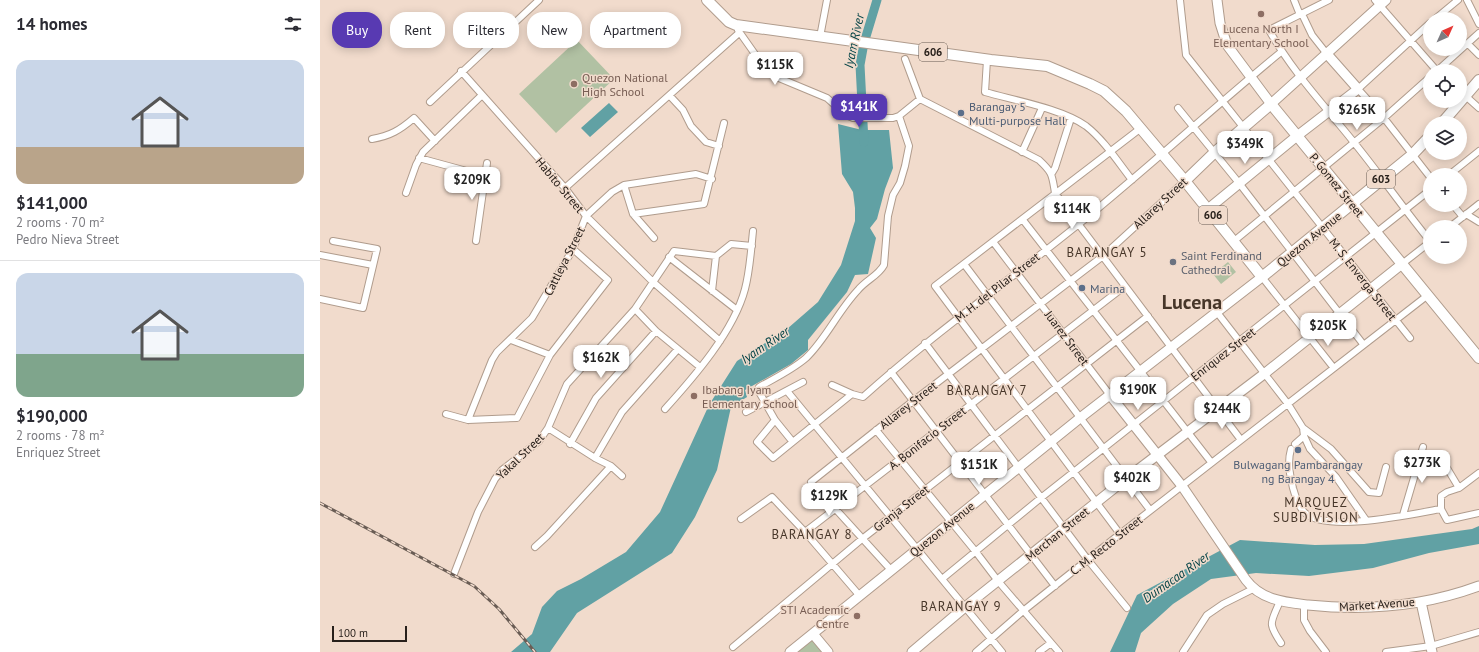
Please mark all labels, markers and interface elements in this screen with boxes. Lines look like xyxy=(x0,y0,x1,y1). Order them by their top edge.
marker: Lucena North I Elementary School xyxy=(1256,9,1266,19)
chip: Buy xyxy=(332,12,382,48)
chip: Rent xyxy=(390,12,445,48)
chip: Filters xyxy=(453,12,519,48)
chip: New xyxy=(527,12,582,48)
chip: Apartment xyxy=(590,12,681,48)
water label: Iyam River xyxy=(840,12,868,70)
north arrow xyxy=(1423,12,1467,56)
map controls xyxy=(1423,12,1467,264)
text: 14 homes xyxy=(16,13,87,35)
icon: filters xyxy=(282,13,304,35)
place label: Lucena North I Elementary School xyxy=(1213,21,1309,50)
road number: 606 xyxy=(919,43,947,61)
pin: $115K xyxy=(747,52,803,86)
text: $115K xyxy=(756,56,794,73)
button: locate xyxy=(1423,64,1467,108)
place label: Quezon National High School xyxy=(582,70,668,99)
marker: Quezon National High School xyxy=(569,79,579,89)
icon: home xyxy=(124,86,196,158)
pin: $141K xyxy=(831,94,887,128)
pin: $265K xyxy=(1329,97,1385,131)
text: $141K xyxy=(840,98,878,115)
place label: Barangay 5 Multi-purpose Hall xyxy=(969,99,1066,128)
text: $265K xyxy=(1338,101,1376,118)
marker: Barangay 5 Multi-purpose Hall xyxy=(956,108,966,118)
button: layers xyxy=(1423,116,1467,160)
pin: $349K xyxy=(1217,131,1273,165)
text: $349K xyxy=(1226,135,1264,152)
street label: P. Gomez Street xyxy=(1307,150,1367,220)
street label: Habito Street xyxy=(532,154,588,216)
pin: $209K xyxy=(444,167,500,201)
button: + xyxy=(1423,168,1467,212)
road number: 603 xyxy=(1367,170,1395,188)
text: $209K xyxy=(453,171,491,188)
street label: Allarey Street xyxy=(1130,174,1190,232)
text: $141,000 xyxy=(16,192,88,214)
pin: $114K xyxy=(1044,196,1100,230)
text: $114K xyxy=(1053,200,1091,217)
road number: 606 xyxy=(1199,206,1227,224)
street label: Quezon Avenue xyxy=(1274,208,1344,270)
text: 2 rooms · 70 m² xyxy=(16,214,105,231)
button: − xyxy=(1423,220,1467,264)
street label: Cattleya Street xyxy=(540,224,588,298)
text: Pedro Nieva Street xyxy=(16,231,119,248)
street label: M. S. Enverga Street xyxy=(1326,235,1400,323)
district label: BARANGAY 5 xyxy=(1066,244,1148,261)
place label: Saint Ferdinand Cathedral xyxy=(1181,248,1262,277)
street label: M. H. del Pilar Street xyxy=(951,249,1043,325)
marker: Saint Ferdinand Cathedral xyxy=(1168,257,1178,267)
place label: Marina xyxy=(1090,281,1125,296)
marker: Marina xyxy=(1077,283,1087,293)
district label: Lucena xyxy=(1162,289,1222,315)
icon: home xyxy=(124,299,196,371)
street label: Juarez Street xyxy=(1041,307,1092,368)
pin: $205K xyxy=(1300,313,1356,347)
text: $205K xyxy=(1309,317,1347,334)
water label: Iyam River xyxy=(737,322,793,367)
street label: Enriquez Street xyxy=(1188,324,1258,384)
pin: $162K xyxy=(573,345,629,379)
text: $162K xyxy=(582,349,620,366)
pin: $190K xyxy=(1110,377,1166,411)
street label: Allarey Street xyxy=(876,378,940,432)
text: $190K xyxy=(1119,381,1157,398)
place label: Ibabang Iyam Elementary School xyxy=(702,382,798,411)
district label: BARANGAY 7 xyxy=(946,382,1028,399)
marker: Ibabang Iyam Elementary School xyxy=(689,391,699,401)
pin: $244K xyxy=(1194,396,1250,430)
text: $244K xyxy=(1203,400,1241,417)
street label: A. Bonifacio Street xyxy=(885,403,969,473)
text: $190,000 xyxy=(16,405,88,427)
text: 2 rooms · 78 m² xyxy=(16,427,105,444)
street label: Yakal Street xyxy=(493,429,547,483)
text: Enriquez Street xyxy=(16,444,101,461)
marker: Bulwagang Pambarangay ng Barangay 4 xyxy=(1293,445,1303,455)
pin: $273K xyxy=(1394,450,1450,484)
pin: $151K xyxy=(951,452,1007,486)
text: $273K xyxy=(1403,454,1441,471)
text: $151K xyxy=(960,456,998,473)
place label: Bulwagang Pambarangay ng Barangay 4 xyxy=(1233,457,1363,486)
pin: $402K xyxy=(1104,465,1160,499)
text: $402K xyxy=(1113,469,1151,486)
street label: Granja Street xyxy=(870,481,932,535)
pin: $129K xyxy=(801,483,857,517)
text: $129K xyxy=(810,487,848,504)
district label: MARQUEZ SUBDIVISION xyxy=(1273,494,1359,526)
street label: Quezon Avenue xyxy=(907,498,977,560)
street label: Merchan Street xyxy=(1022,504,1092,564)
street label: C. M. Recto Street xyxy=(1067,512,1145,578)
district label: BARANGAY 8 xyxy=(771,526,853,543)
water label: Dumacaa River xyxy=(1139,547,1214,607)
street label: Market Avenue xyxy=(1339,594,1415,614)
district label: BARANGAY 9 xyxy=(920,598,1002,615)
place label: STI Academic Centre xyxy=(781,602,850,631)
marker: STI Academic Centre xyxy=(852,611,862,621)
scale bar xyxy=(332,624,407,643)
text: 100 m xyxy=(338,626,368,640)

